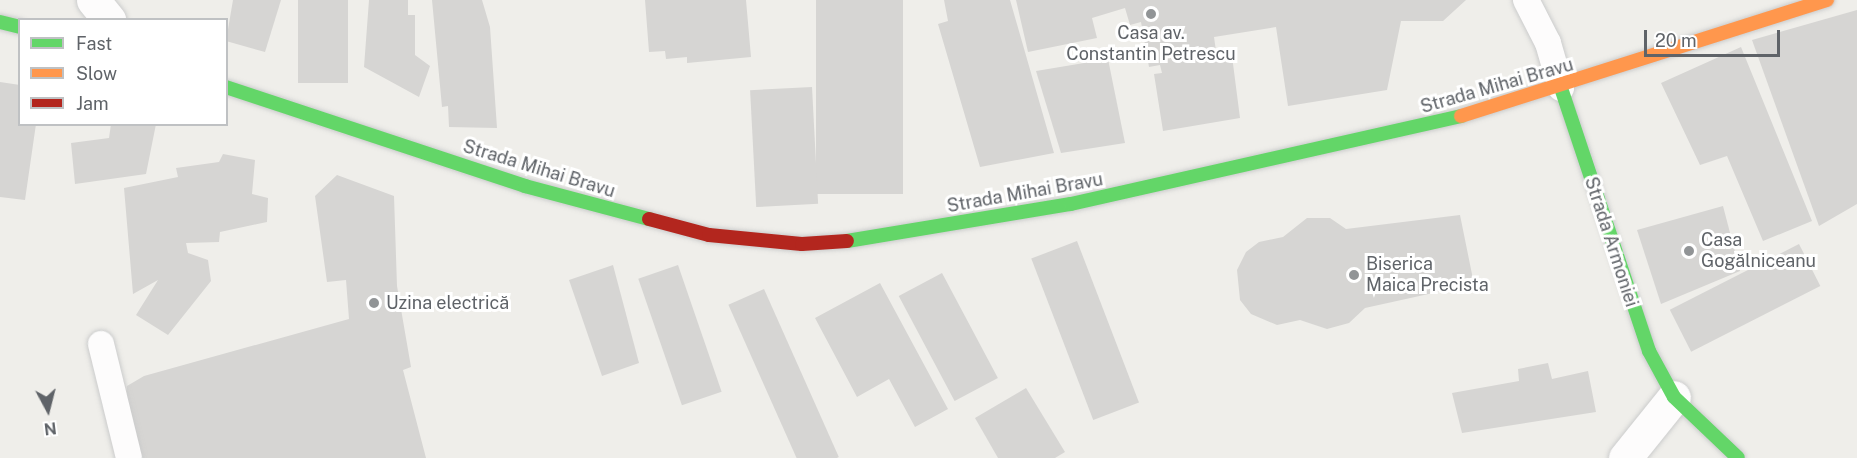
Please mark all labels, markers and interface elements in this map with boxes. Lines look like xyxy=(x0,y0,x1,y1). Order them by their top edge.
marker: Casa av. Constantin Petrescu xyxy=(1144,7,1158,21)
legend xyxy=(18,18,228,126)
scale bar xyxy=(1647,18,1784,56)
place label: Casa av. Constantin Petrescu xyxy=(1066,23,1236,66)
text: 20 m xyxy=(1655,30,1697,51)
text: Fast xyxy=(76,33,112,54)
street label: Strada Mihai Bravu xyxy=(1418,54,1576,118)
text: Slow xyxy=(76,63,117,84)
text: Jam xyxy=(76,93,109,114)
street label: Strada Mihai Bravu xyxy=(460,136,618,202)
street label: Strada Mihai Bravu xyxy=(945,169,1105,217)
street label: Strada Armoniei xyxy=(1580,174,1642,310)
place label: Casa Gogălniceanu xyxy=(1701,230,1816,272)
marker: Casa Gogălniceanu xyxy=(1682,244,1696,258)
place label: Biserica Maica Precista xyxy=(1366,254,1489,296)
marker: Biserica Maica Precista xyxy=(1347,268,1361,282)
place label: Uzina electrică xyxy=(386,292,509,314)
marker: Uzina electrică xyxy=(367,296,381,310)
north arrow xyxy=(18,380,78,440)
text: N xyxy=(43,418,58,439)

